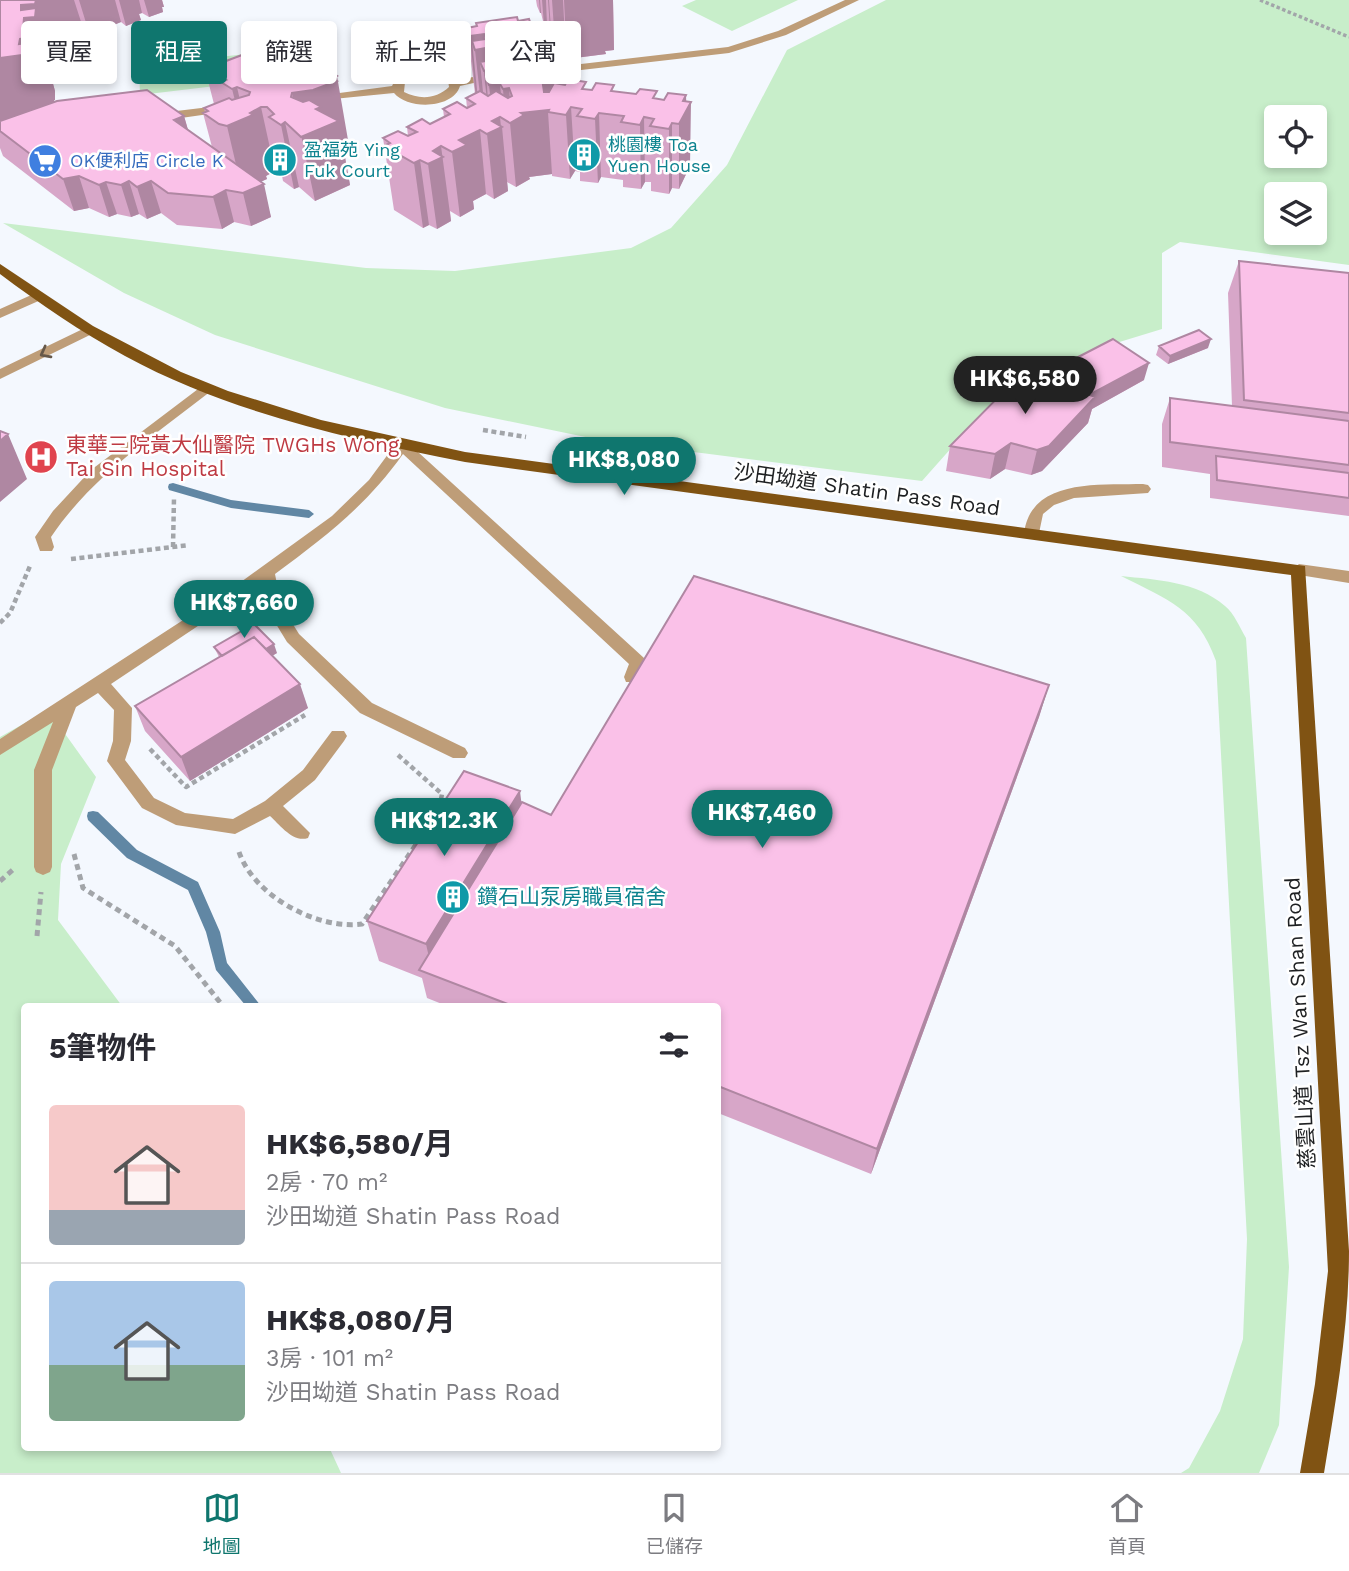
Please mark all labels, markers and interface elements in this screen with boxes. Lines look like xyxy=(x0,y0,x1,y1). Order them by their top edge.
chip: 買屋 xyxy=(21,21,117,84)
chip: 租屋 xyxy=(131,21,227,84)
chip: 篩選 xyxy=(241,21,337,84)
chip: 新上架 xyxy=(351,21,471,84)
chip: 公寓 xyxy=(485,21,581,84)
map controls xyxy=(1264,105,1327,245)
button: locate xyxy=(1264,105,1327,168)
place label: 桃園樓 Toa Yuen House xyxy=(608,134,711,176)
building icon: 桃園樓 Toa Yuen House xyxy=(565,136,603,174)
place label: 盈福苑 Ying Fuk Court xyxy=(304,139,400,181)
building icon: 盈福苑 Ying Fuk Court xyxy=(261,141,299,179)
supermarket icon: OK便利店 Circle K xyxy=(26,142,64,180)
place label: OK便利店 Circle K xyxy=(70,150,224,171)
button: layers xyxy=(1264,182,1327,245)
one-way arrow xyxy=(40,344,52,358)
pin: HK$6,580 xyxy=(953,356,1097,416)
text: HK$6,580 xyxy=(970,365,1080,392)
place label: 東華三院黃大仙醫院 TWGHs Wong Tai Sin Hospital xyxy=(66,432,400,481)
hospital icon: 東華三院黃大仙醫院 TWGHs Wong Tai Sin Hospital xyxy=(22,438,60,476)
pin: HK$8,080 xyxy=(552,438,696,497)
text: HK$8,080 xyxy=(568,446,680,473)
street label: 沙田坳道 Shatin Pass Road xyxy=(732,458,1002,521)
pin: HK$7,660 xyxy=(172,580,316,640)
text: HK$7,660 xyxy=(190,589,298,616)
pin: HK$7,460 xyxy=(690,790,834,850)
pin: HK$12.3K xyxy=(372,798,516,858)
text: HK$7,460 xyxy=(708,799,816,826)
text: HK$12.3K xyxy=(390,807,498,834)
street label: 慈雲山道 Tsz Wan Shan Road xyxy=(1279,877,1320,1169)
building icon: 鑽石山泵房職員宿舍 xyxy=(434,878,472,916)
place label: 鑽石山泵房職員宿舍 xyxy=(477,884,666,909)
icon: filters xyxy=(655,1026,693,1064)
text: 5筆物件 xyxy=(49,1030,157,1065)
text: HK$6,580/月 xyxy=(266,1126,454,1161)
icon: home xyxy=(105,1133,189,1217)
text: 2房 · 70 m² xyxy=(266,1169,387,1196)
text: 沙田坳道 Shatin Pass Road xyxy=(266,1203,561,1230)
text: HK$8,080/月 xyxy=(266,1302,456,1337)
icon: home xyxy=(105,1309,189,1393)
text: 3房 · 101 m² xyxy=(266,1345,393,1372)
text: 沙田坳道 Shatin Pass Road xyxy=(266,1379,561,1406)
tab: 地圖 xyxy=(203,1489,241,1558)
tab: 已儲存 xyxy=(646,1489,703,1558)
tab: 首頁 xyxy=(1108,1489,1146,1558)

